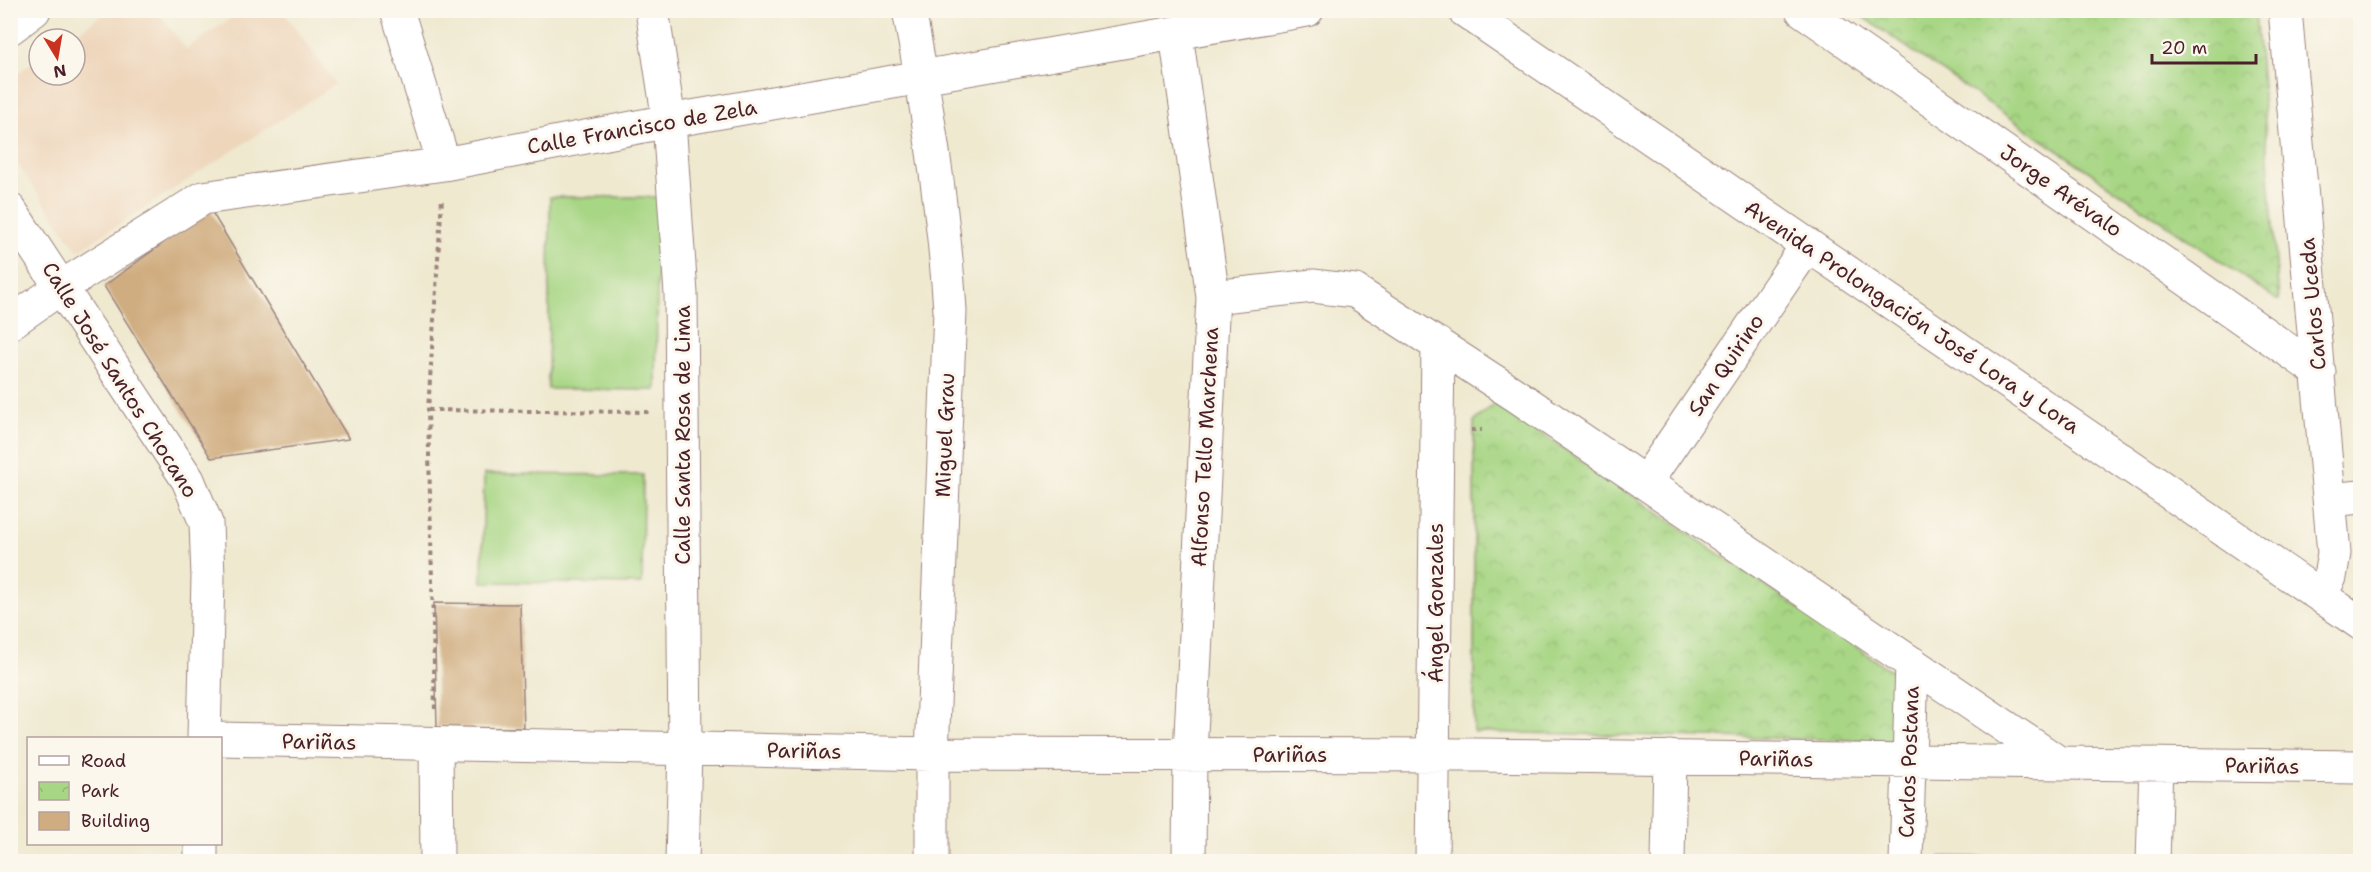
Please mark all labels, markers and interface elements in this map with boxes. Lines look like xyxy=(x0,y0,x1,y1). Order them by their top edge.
north arrow xyxy=(27,27,87,87)
scale bar xyxy=(2152,27,2256,65)
text: 20 m xyxy=(2161,36,2207,60)
text: N xyxy=(52,60,68,83)
street label: Calle Francisco de Zela xyxy=(525,93,759,161)
street label: Jorge Arévalo xyxy=(1994,138,2128,244)
street label: Avenida Prolongación José Lora y Lora xyxy=(1739,194,2085,440)
street label: Carlos Uceda xyxy=(2293,237,2333,371)
street label: Calle José Santos Chocano xyxy=(36,257,204,503)
street label: Calle Santa Rosa de Lima xyxy=(669,305,697,565)
street label: San Quirino xyxy=(1682,308,1770,422)
street label: Alfonso Tello Marchena xyxy=(1185,326,1225,568)
street label: Miguel Grau xyxy=(929,372,961,498)
street label: Ángel Gonzales xyxy=(1421,523,1450,683)
street label: Carlos Postana xyxy=(1892,685,1926,839)
street label: Pariñas xyxy=(281,727,357,757)
street label: Pariñas xyxy=(766,736,842,766)
legend xyxy=(27,737,222,845)
street label: Pariñas xyxy=(1253,741,1328,769)
street label: Pariñas xyxy=(1738,744,1814,774)
text: Road xyxy=(81,749,126,773)
street label: Pariñas xyxy=(2224,751,2300,781)
text: Park xyxy=(81,779,120,803)
text: Building xyxy=(81,809,150,833)

